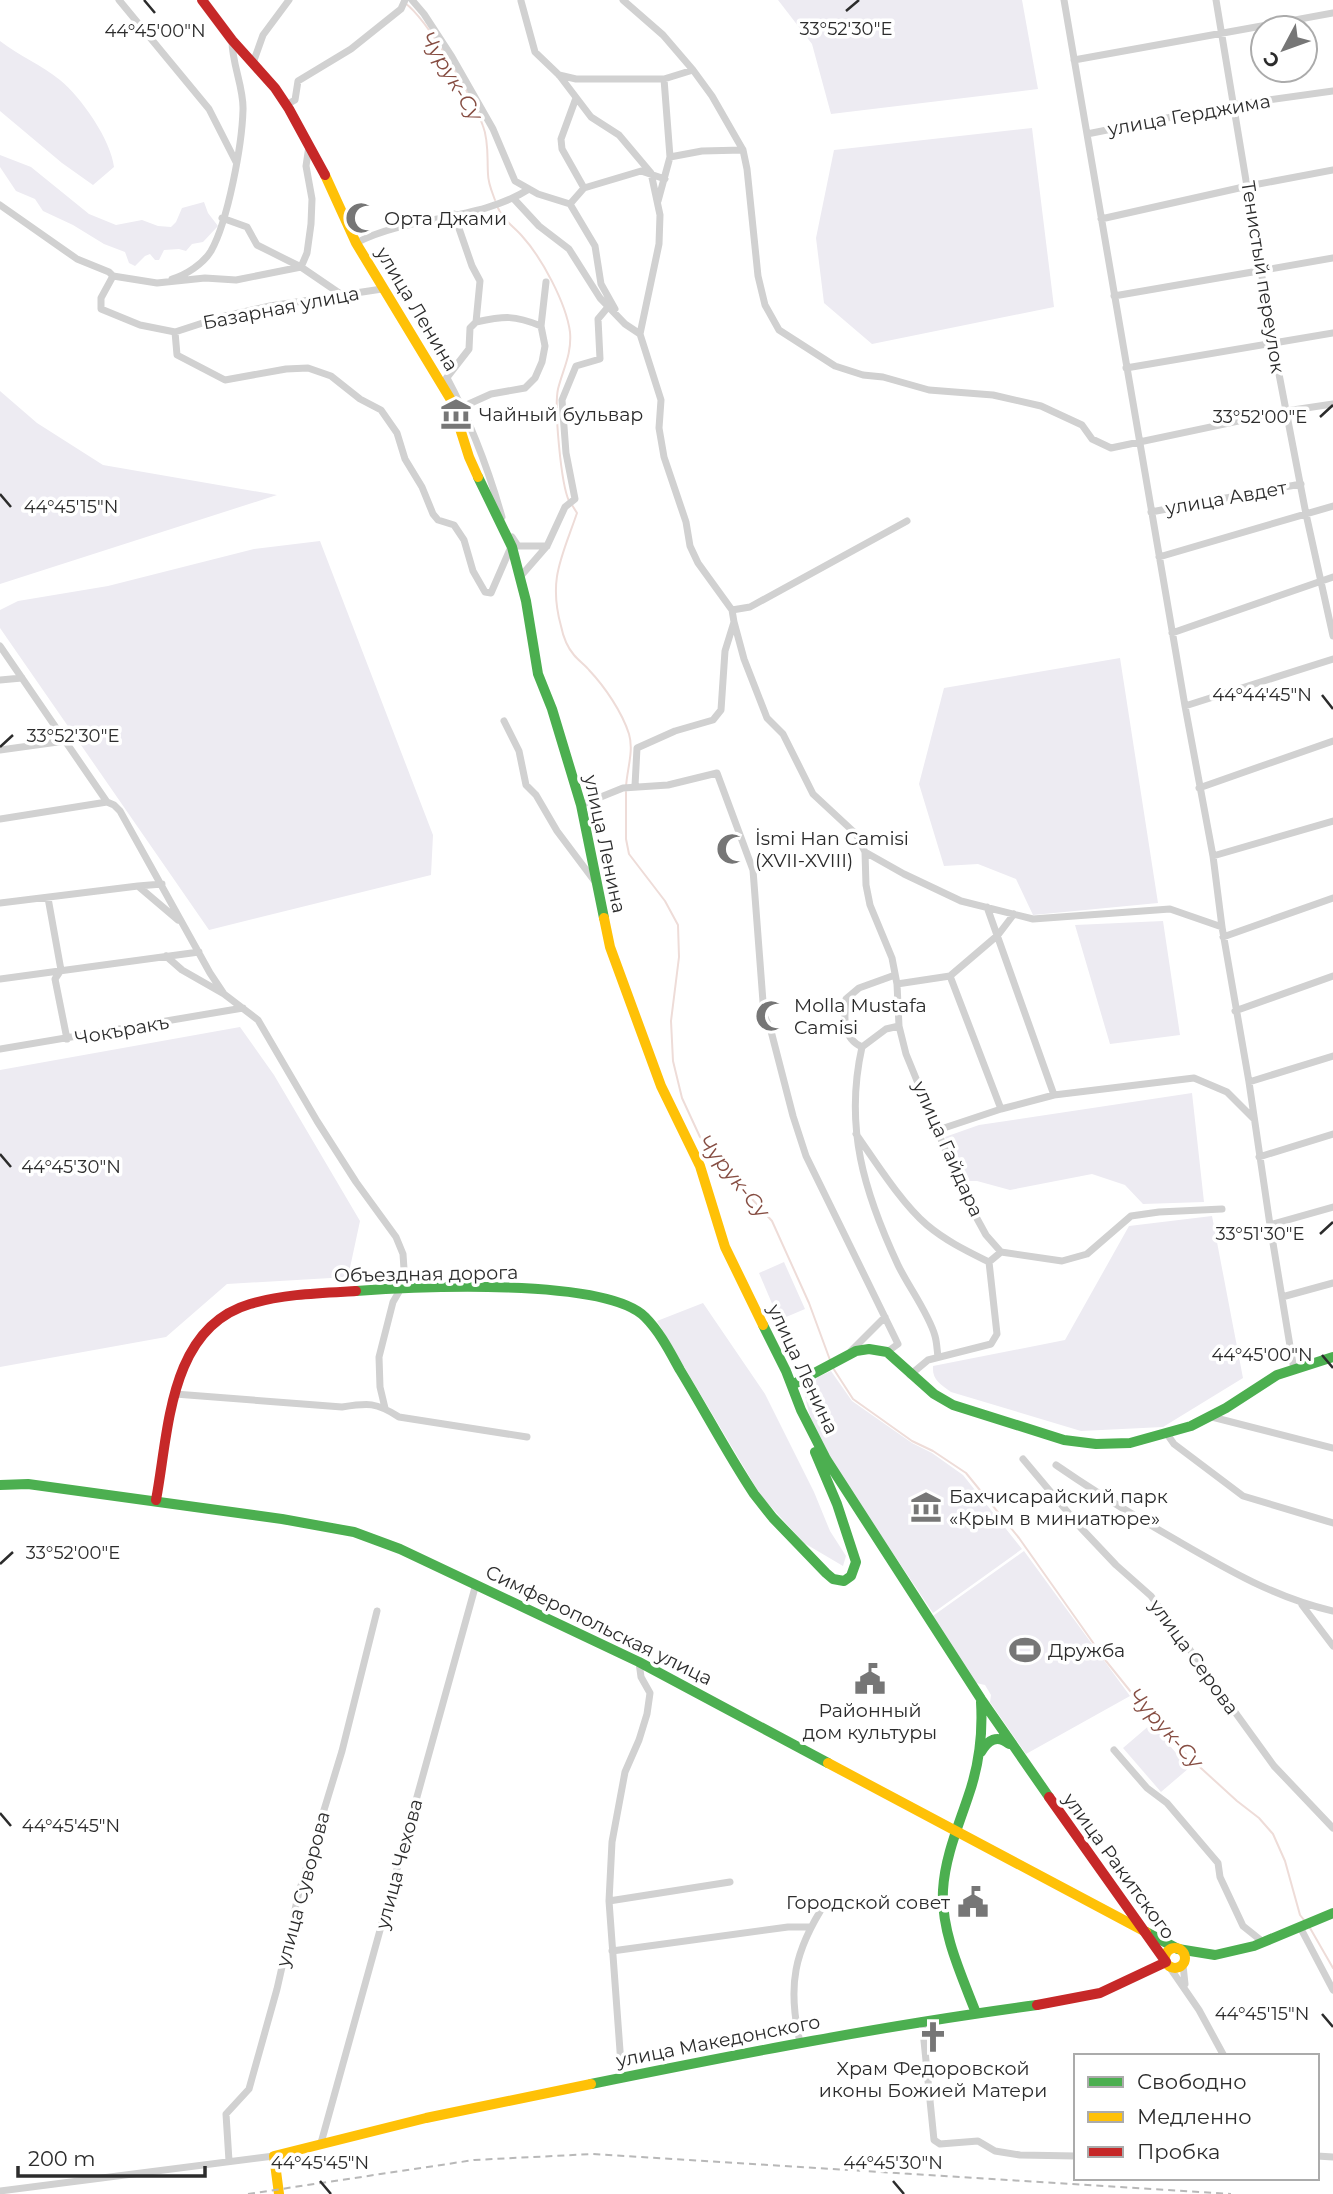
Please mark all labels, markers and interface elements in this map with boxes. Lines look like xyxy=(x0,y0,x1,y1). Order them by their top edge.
north arrow xyxy=(1249,14,1319,84)
text: 33°52'30"E xyxy=(800,18,892,40)
text: 44°45'00"N xyxy=(104,20,206,42)
water label: Чурук-Су xyxy=(416,27,489,126)
text: С xyxy=(1258,47,1285,73)
street label: улица Герджима xyxy=(1105,89,1272,141)
street label: Тенистый переулок xyxy=(1236,179,1290,375)
mosque icon: Орта Джами xyxy=(344,201,378,235)
place label: Орта Джами xyxy=(384,207,507,230)
street label: улица Ленина xyxy=(370,242,463,375)
street label: Базарная улица xyxy=(201,282,361,334)
museum icon: Чайный бульвар xyxy=(439,397,473,431)
place label: Чайный бульвар xyxy=(479,403,643,426)
text: 33°52'00"E xyxy=(1213,406,1307,428)
street label: улица Авдет xyxy=(1163,476,1288,520)
text: 44°45'15"N xyxy=(24,496,118,518)
text: 44°44'45"N xyxy=(1212,684,1312,706)
text: 33°52'30"E xyxy=(27,725,119,747)
street label: улица Ленина xyxy=(579,772,631,915)
place label: İsmi Han Camisi (XVII-XVIII) xyxy=(755,827,909,872)
mosque icon: İsmi Han Camisi (XVII-XVIII) xyxy=(715,832,749,866)
place label: Molla Mustafa Camisi xyxy=(794,994,927,1039)
mosque icon: Molla Mustafa Camisi xyxy=(754,999,788,1033)
street label: Чокъракъ xyxy=(73,1010,171,1050)
street label: улица Гайдара xyxy=(907,1077,988,1220)
water label: Чурук-Су xyxy=(693,1129,776,1224)
text: 44°45'30"N xyxy=(21,1156,121,1178)
text: 33°51'30"E xyxy=(1215,1223,1305,1245)
street label: Объездная дорога xyxy=(334,1261,518,1287)
street label: улица Ленина xyxy=(762,1299,843,1438)
text: 44°45'00"N xyxy=(1211,1344,1313,1366)
place label: Бахчисарайский парк «Крым в миниатюре» xyxy=(949,1485,1168,1530)
museum icon: Бахчисарайский парк «Крым в миниатюре» xyxy=(909,1490,943,1524)
text: 33°52'00"E xyxy=(26,1542,120,1564)
street label: Симферопольская улица xyxy=(482,1560,716,1690)
street label: улица Серова xyxy=(1144,1594,1244,1719)
sports icon: Дружба xyxy=(1008,1633,1042,1667)
place label: Дружба xyxy=(1048,1639,1125,1662)
public building icon: Районный дом культуры xyxy=(853,1662,887,1696)
water label: Чурук-Су xyxy=(1123,1682,1210,1774)
place label: Районный дом культуры xyxy=(803,1699,937,1744)
street label: улица Ракитского xyxy=(1058,1787,1180,1944)
street label: улица Чехова xyxy=(370,1796,427,1933)
street label: улица Суворова xyxy=(271,1809,335,1970)
text: 44°45'45"N xyxy=(22,1815,120,1837)
public building icon: Городской совет xyxy=(956,1885,990,1919)
place label: Городской совет xyxy=(786,1891,950,1914)
text: 44°45'15"N xyxy=(1215,2003,1309,2025)
street label: улица Македонского xyxy=(613,2010,822,2072)
church icon: Xрам Федоровской иконы Божией Матери xyxy=(916,2020,950,2054)
legend xyxy=(1074,2054,1319,2180)
place label: Xрам Федоровской иконы Божией Матери xyxy=(819,2057,1047,2102)
text: Свободно xyxy=(1137,2069,1247,2094)
text: Медленно xyxy=(1137,2104,1252,2129)
scale bar xyxy=(18,2134,205,2178)
text: Пробка xyxy=(1137,2139,1220,2164)
text: 200 m xyxy=(28,2146,95,2171)
text: 44°45'45"N xyxy=(271,2152,369,2174)
text: 44°45'30"N xyxy=(843,2152,943,2174)

